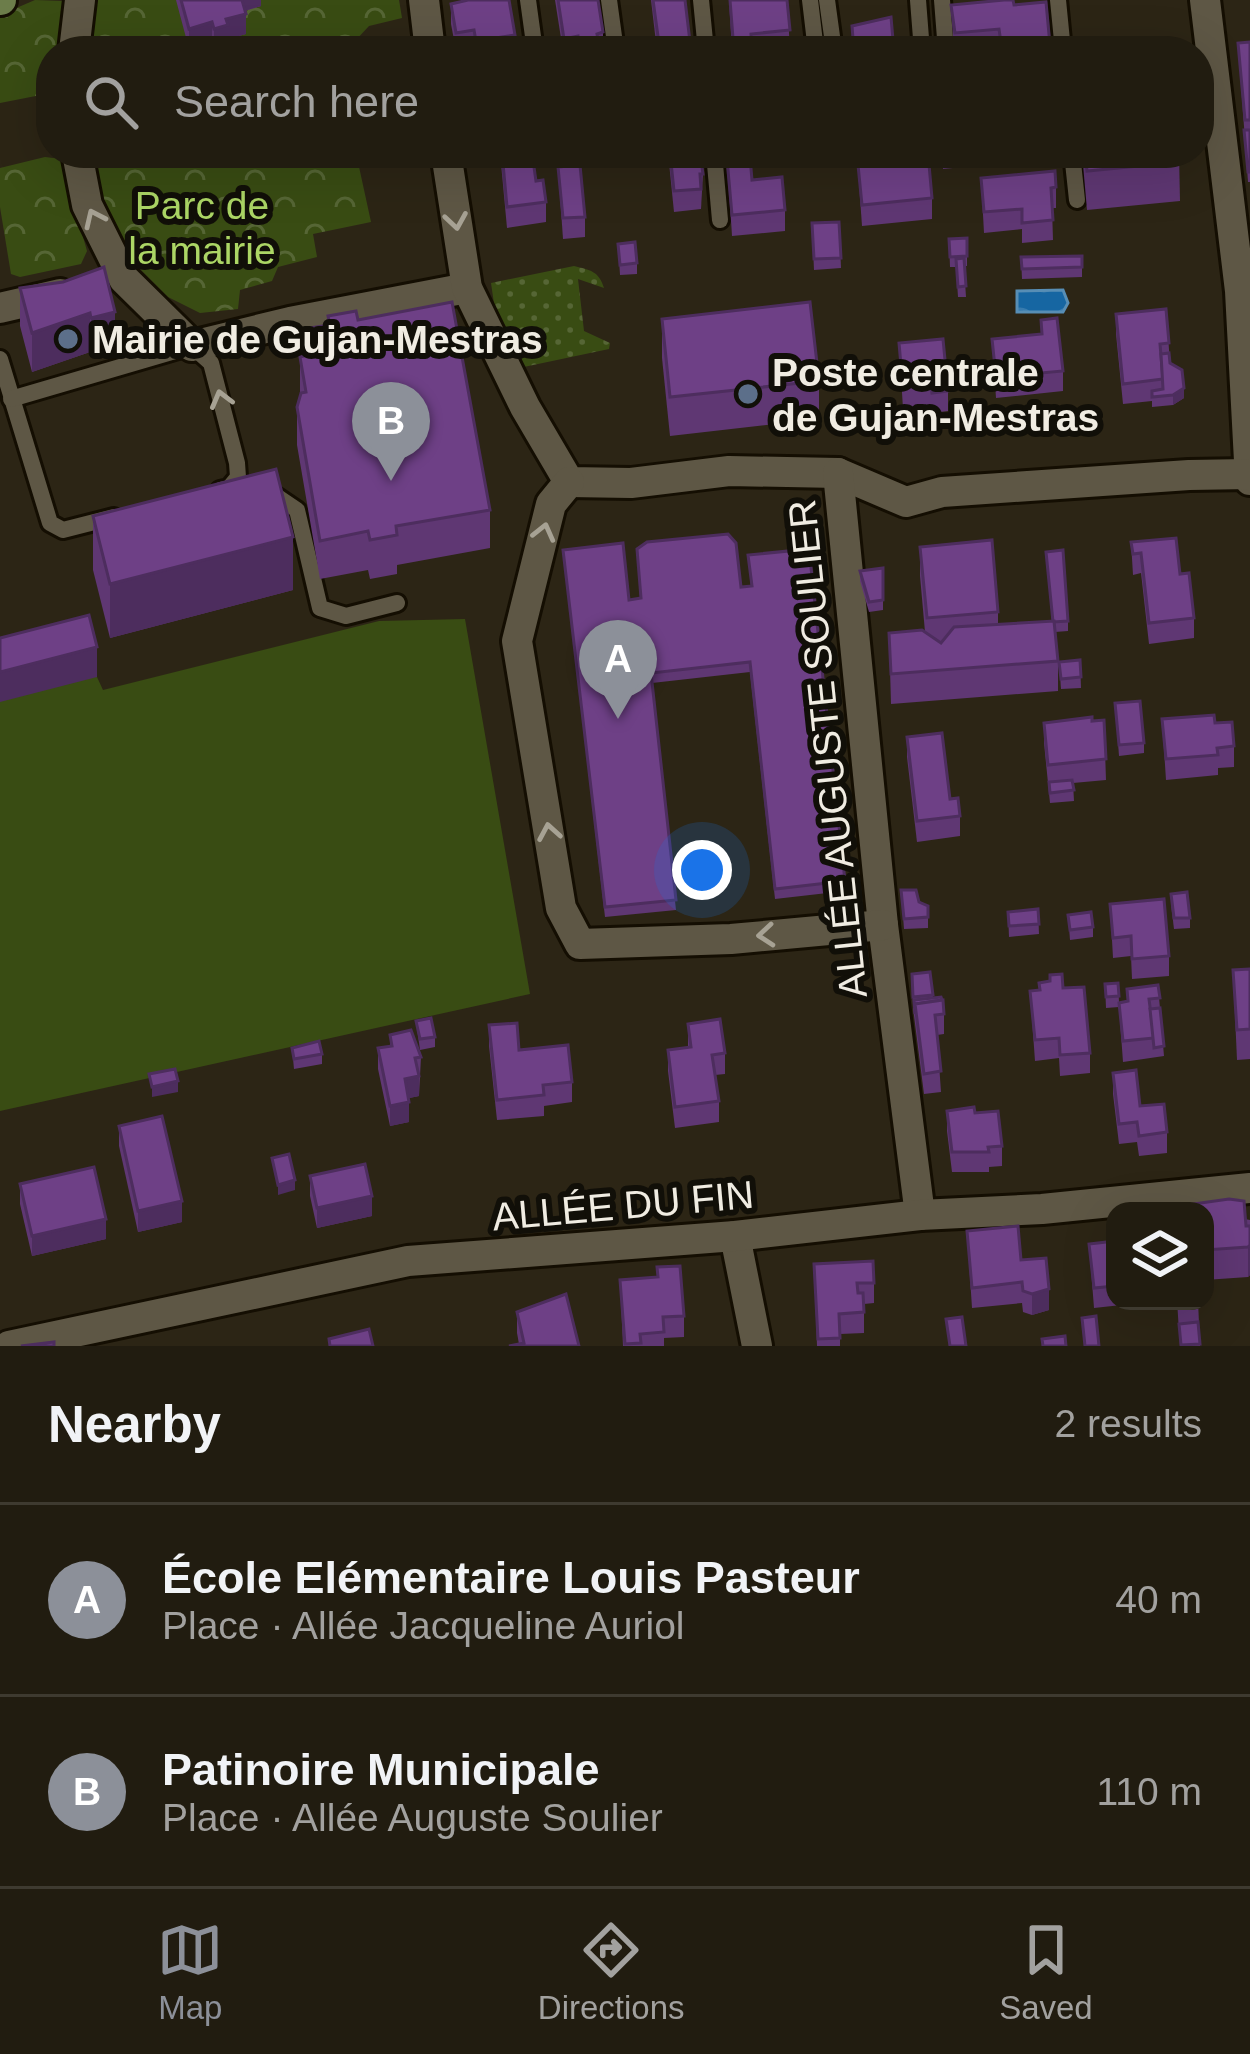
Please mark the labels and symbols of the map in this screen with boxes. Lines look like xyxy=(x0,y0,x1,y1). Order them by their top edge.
park label: Parc de la mairie xyxy=(128,184,276,272)
one-way arrow xyxy=(85,209,109,230)
one-way arrow xyxy=(443,210,468,230)
place label: Mairie de Gujan-Mestras xyxy=(92,318,543,361)
marker: Mairie de Gujan-Mestras xyxy=(55,326,81,352)
place label: Poste centrale de Gujan-Mestras xyxy=(772,351,1099,439)
marker: Poste centrale de Gujan-Mestras xyxy=(735,381,761,407)
pin: B xyxy=(352,382,430,481)
one-way arrow xyxy=(210,389,235,409)
street label: ALLÉE AUGUSTE SOULIER xyxy=(780,498,875,1000)
one-way arrow xyxy=(530,523,555,543)
pin: A xyxy=(579,620,657,719)
one-way arrow xyxy=(537,823,562,843)
your location xyxy=(672,840,732,900)
one-way arrow xyxy=(756,922,775,948)
street label: ALLÉE DU FIN xyxy=(491,1173,756,1238)

